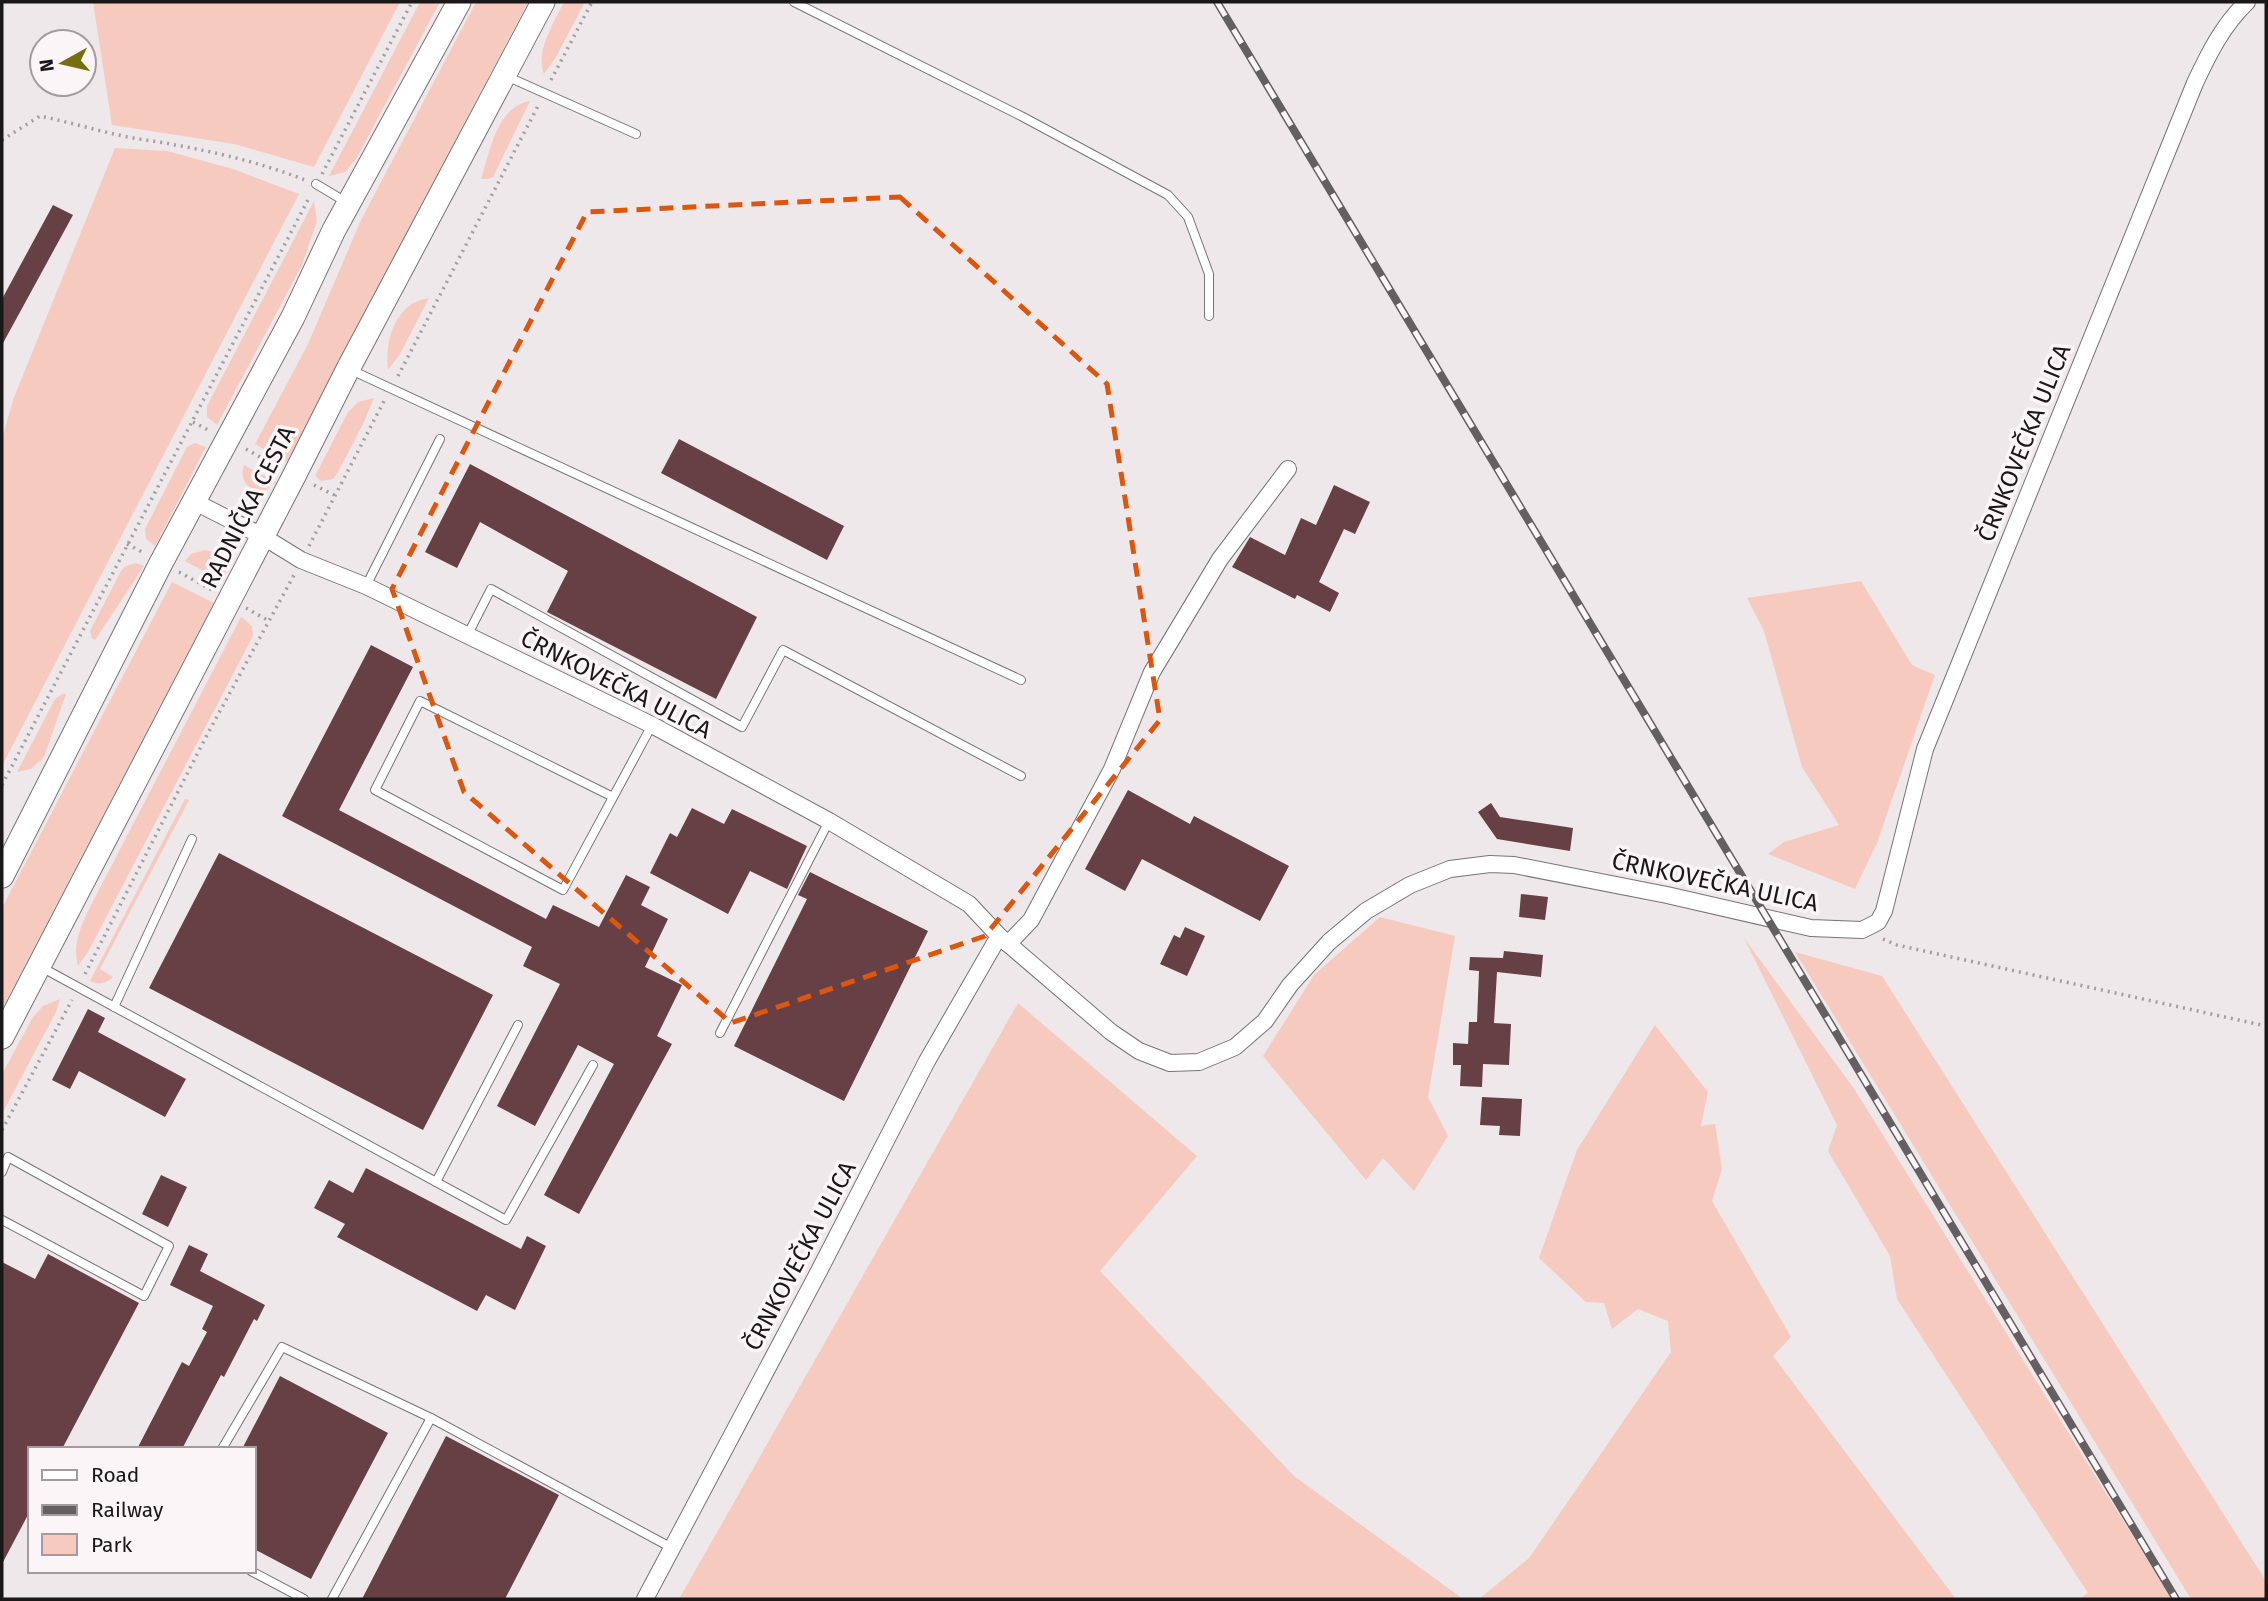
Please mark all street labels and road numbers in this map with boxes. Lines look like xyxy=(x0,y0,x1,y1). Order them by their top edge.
street label: ČRNKOVEČKA ULICA xyxy=(1971,340,2076,546)
street label: RADNIČKA CESTA xyxy=(194,420,301,593)
street label: ČRNKOVEČKA ULICA xyxy=(516,623,717,744)
street label: ČRNKOVEČKA ULICA xyxy=(1609,845,1821,918)
street label: ČRNKOVEČKA ULICA xyxy=(737,1156,862,1355)

